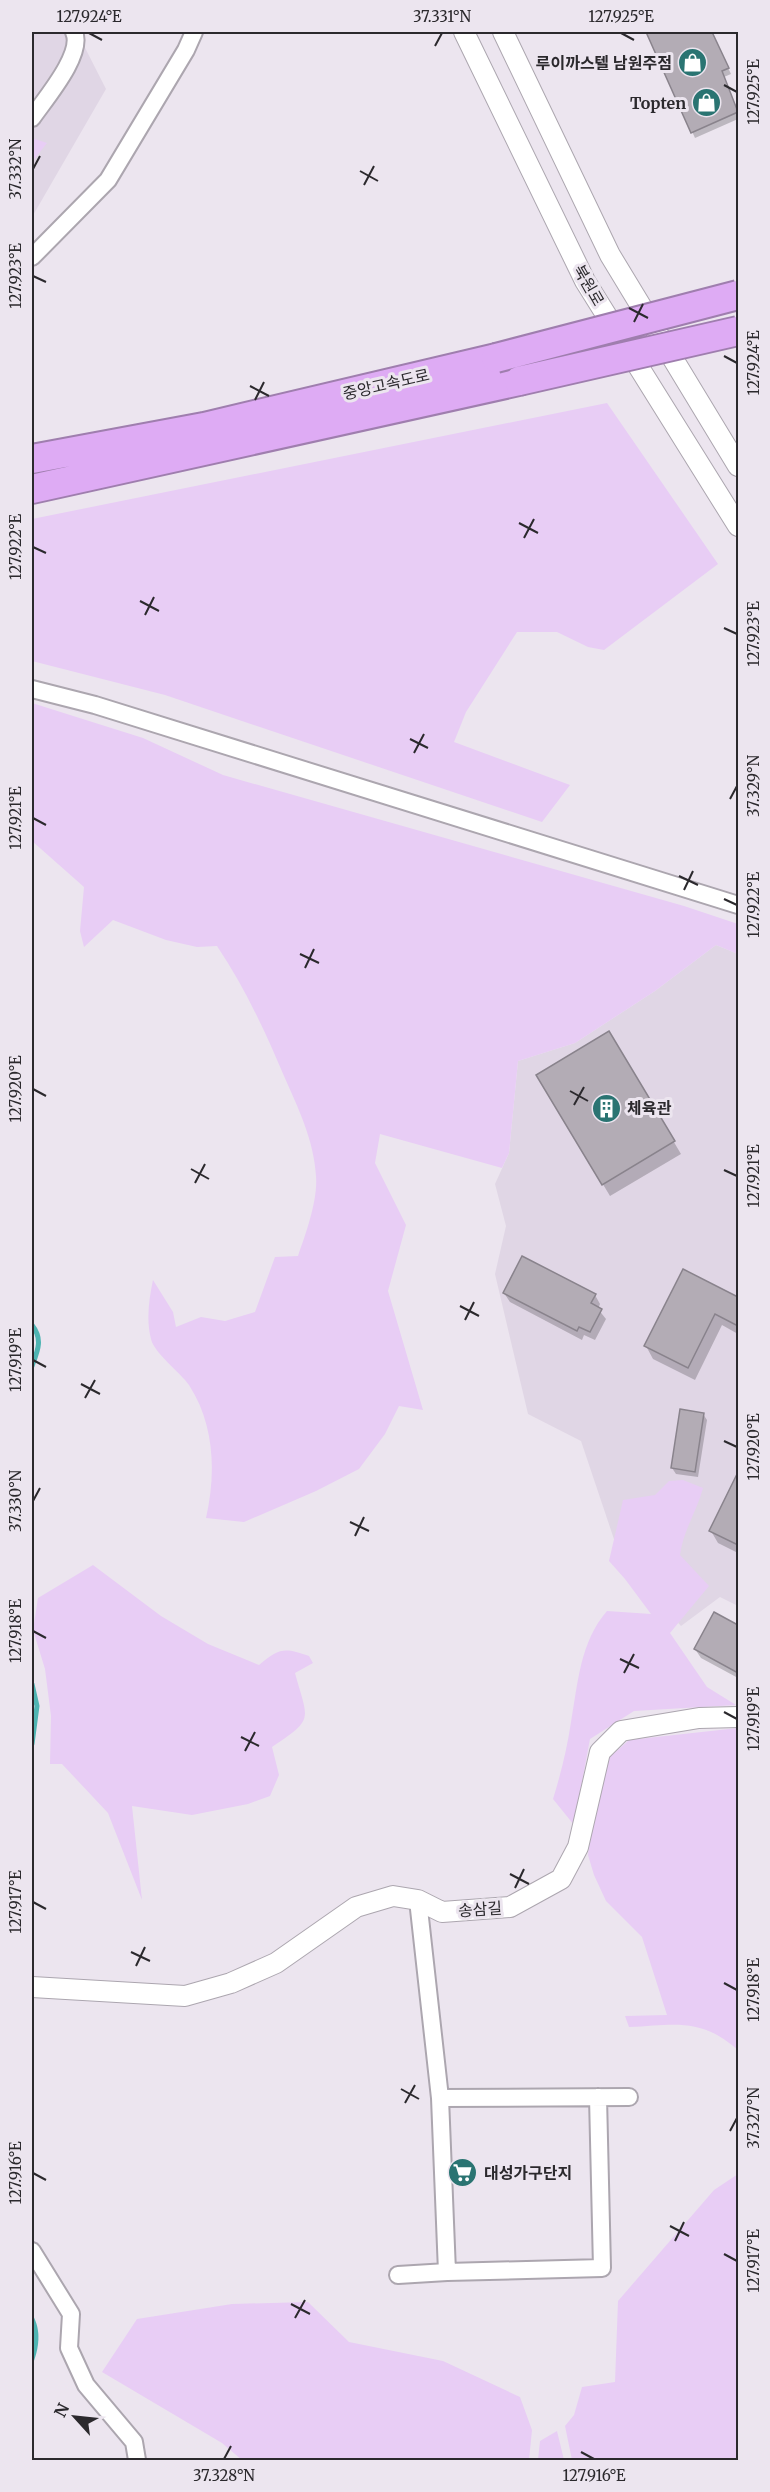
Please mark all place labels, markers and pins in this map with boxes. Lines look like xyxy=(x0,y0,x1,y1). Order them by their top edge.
shop icon: 루이까스텔 남원주점 xyxy=(677,47,709,79)
place label: 루이까스텔 남원주점 xyxy=(536,53,672,73)
shop icon: Topten xyxy=(691,87,723,119)
place label: Topten xyxy=(630,93,686,113)
building icon: 체육관 xyxy=(590,1092,622,1124)
place label: 체육관 xyxy=(627,1098,671,1118)
supermarket icon: 대성가구단지 xyxy=(447,2157,479,2189)
place label: 대성가구단지 xyxy=(484,2163,572,2183)

